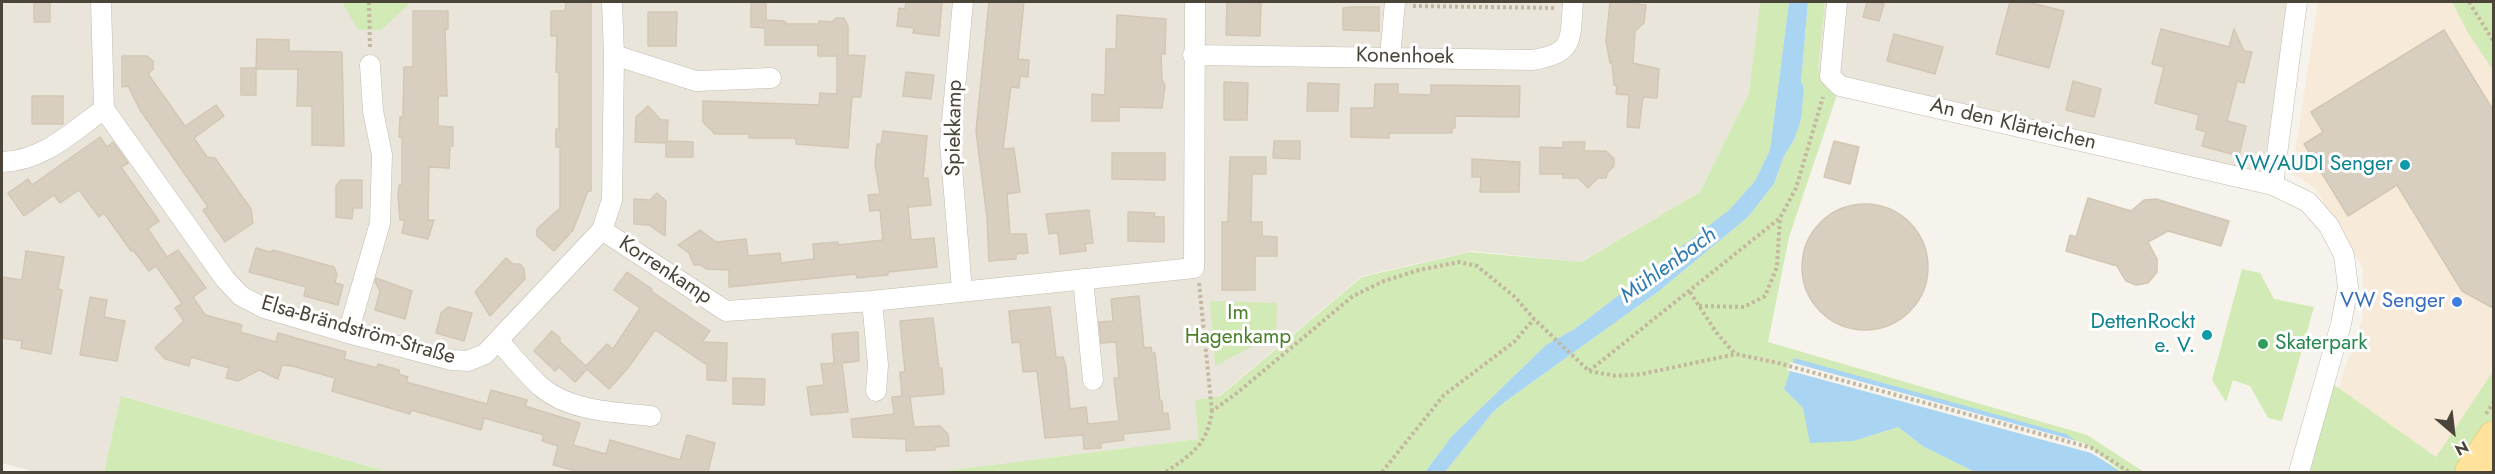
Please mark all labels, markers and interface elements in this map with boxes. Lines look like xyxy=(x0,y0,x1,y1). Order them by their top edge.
street label: Konenhoek xyxy=(1356,44,1454,70)
street label: Spiekkamp xyxy=(942,79,968,177)
street label: An den Klärteichen xyxy=(1928,94,2098,156)
place label: VW/AUDI Senger xyxy=(2235,152,2393,178)
marker: VW/AUDI Senger xyxy=(2398,158,2412,172)
water label: Mühlenbach xyxy=(1616,222,1722,310)
street label: Korrenkamp xyxy=(614,231,716,311)
place label: VW Senger xyxy=(2340,289,2445,315)
street label: Elsa-Brändström-Straße xyxy=(258,291,458,371)
marker: VW Senger xyxy=(2450,295,2464,309)
park label: Im Hagenkamp xyxy=(1185,301,1291,351)
place label: DettenRockt e. V. xyxy=(2090,310,2195,360)
marker: DettenRockt e. V. xyxy=(2200,328,2214,342)
place label: Skaterpark xyxy=(2275,331,2367,357)
marker: Skaterpark xyxy=(2256,337,2270,351)
north arrow xyxy=(2423,402,2483,462)
text: N xyxy=(2451,435,2473,461)

